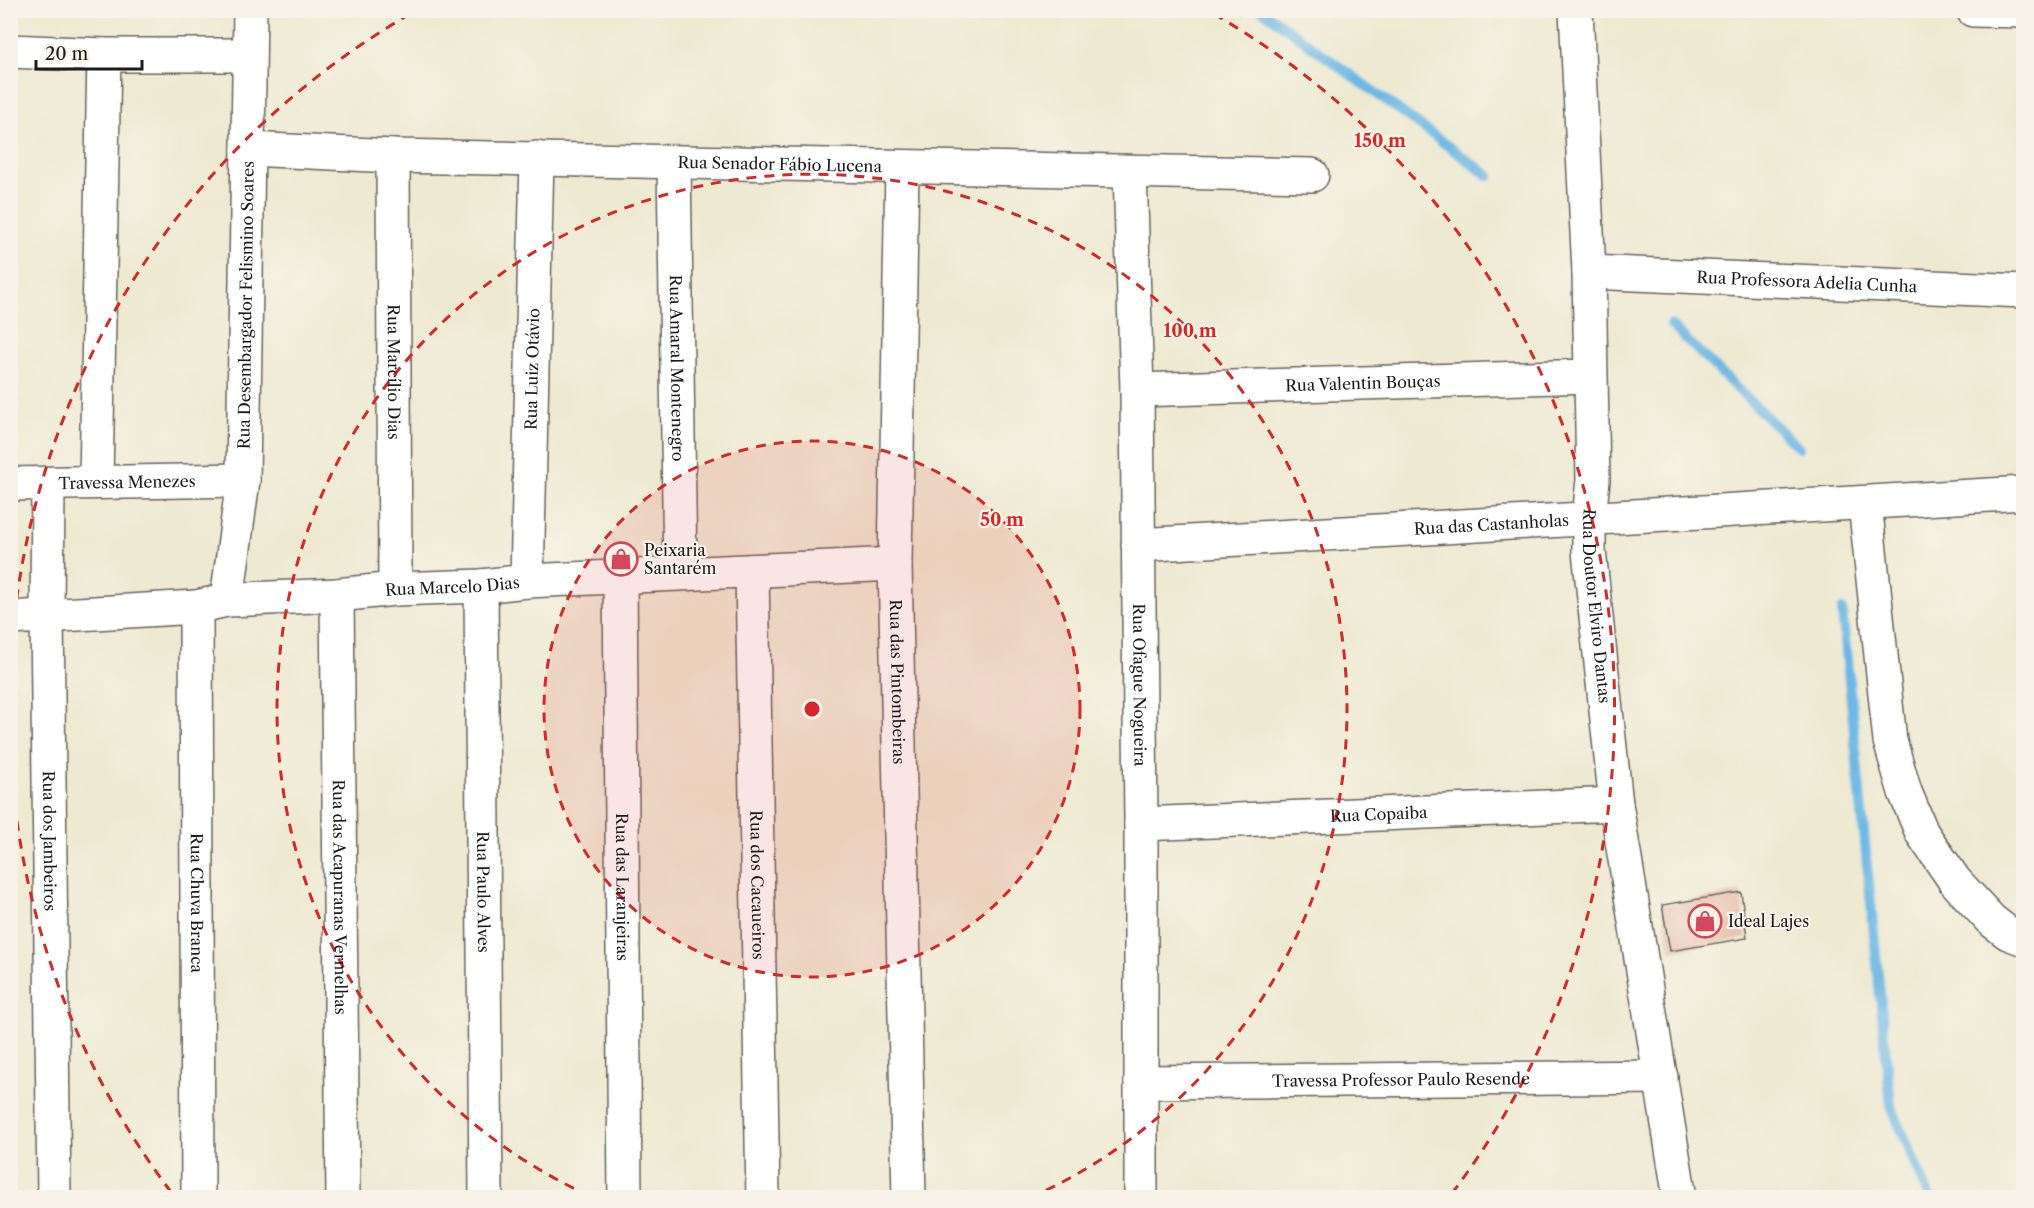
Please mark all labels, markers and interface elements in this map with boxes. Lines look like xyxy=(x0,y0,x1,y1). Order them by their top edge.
scale bar xyxy=(36,33,142,71)
text: 20 m xyxy=(45,43,89,65)
text: 150 m xyxy=(1354,130,1406,152)
street label: Rua Senador Fábio Lucena xyxy=(677,152,883,176)
street label: Rua Desembargador Felismino Soares xyxy=(233,161,258,449)
street label: Rua Professora Adelia Cunha xyxy=(1696,267,1918,296)
street label: Rua Amaral Montenegro xyxy=(666,274,688,462)
street label: Rua Marcílio Dias xyxy=(384,304,404,440)
street label: Rua Luiz Otávio xyxy=(521,308,543,430)
text: 100 m xyxy=(1163,320,1217,342)
street label: Rua Valentin Bouças xyxy=(1285,371,1441,395)
street label: Travessa Menezes xyxy=(58,471,196,493)
street label: Rua Doutor Elviro Dantas xyxy=(1579,508,1615,704)
text: 50 m xyxy=(980,509,1024,531)
street label: Rua das Castanholas xyxy=(1413,510,1570,539)
place label: Peixaria Santarém xyxy=(644,540,717,578)
shop icon: Peixaria Santarém xyxy=(603,541,639,577)
street label: Rua Marcelo Dias xyxy=(384,572,521,600)
street label: Rua das Pintombeiras xyxy=(886,599,909,765)
street label: Rua Ofague Nogueira xyxy=(1129,603,1150,767)
centre of rings xyxy=(802,699,822,719)
street label: Rua dos Jambeiros xyxy=(39,771,61,911)
street label: Rua das Acapuranas Vermelhas xyxy=(329,779,351,1015)
street label: Rua Copaiba xyxy=(1330,802,1428,826)
street label: Rua dos Cacaueiros xyxy=(746,810,769,960)
street label: Rua das Laranjeiras xyxy=(612,813,633,961)
street label: Rua Paulo Alves xyxy=(473,831,494,953)
street label: Rua Chuva Branca xyxy=(187,833,207,974)
shop icon: Ideal Lajes xyxy=(1687,903,1723,939)
place label: Ideal Lajes xyxy=(1728,911,1809,931)
street label: Travessa Professor Paulo Resende xyxy=(1272,1068,1530,1091)

